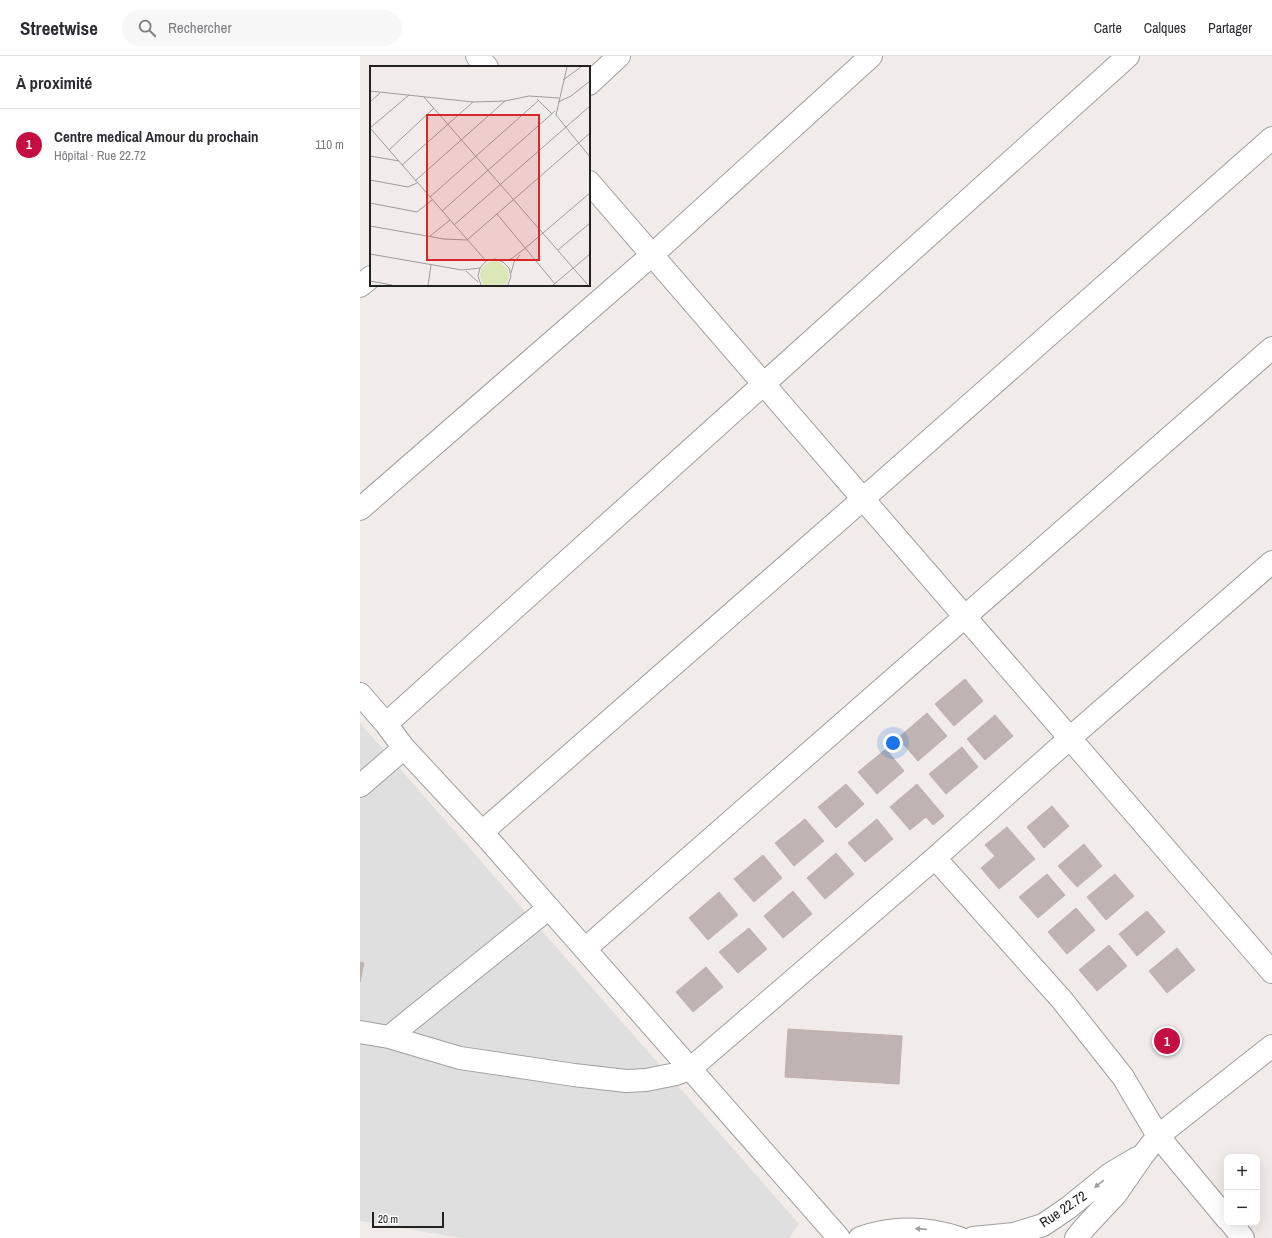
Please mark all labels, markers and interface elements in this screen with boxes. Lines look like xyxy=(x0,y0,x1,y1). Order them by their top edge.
search box xyxy=(122,10,402,46)
text: Streetwise xyxy=(20,15,98,41)
icon: search xyxy=(136,17,158,39)
text: Rechercher xyxy=(168,17,232,38)
text: Carte xyxy=(1094,19,1122,37)
text: Calques xyxy=(1144,19,1186,37)
text: Partager xyxy=(1208,19,1252,37)
inset map xyxy=(370,66,590,286)
text: À proximité xyxy=(16,71,92,94)
text: Centre medical Amour du prochain xyxy=(54,126,259,147)
text: 1 xyxy=(26,136,32,153)
text: 110 m xyxy=(315,136,344,153)
text: Hôpital · Rue 22.72 xyxy=(54,147,146,164)
your location xyxy=(883,733,903,753)
pin: 1 xyxy=(1154,1026,1180,1056)
map controls xyxy=(1224,1154,1260,1226)
button: + xyxy=(1224,1154,1260,1190)
one-way arrow xyxy=(1093,1179,1104,1188)
street label: Rue 22.72 xyxy=(1036,1187,1090,1231)
button: − xyxy=(1224,1190,1260,1226)
scale bar xyxy=(372,1210,444,1229)
text: 20 m xyxy=(378,1212,398,1226)
one-way arrow xyxy=(915,1226,927,1233)

